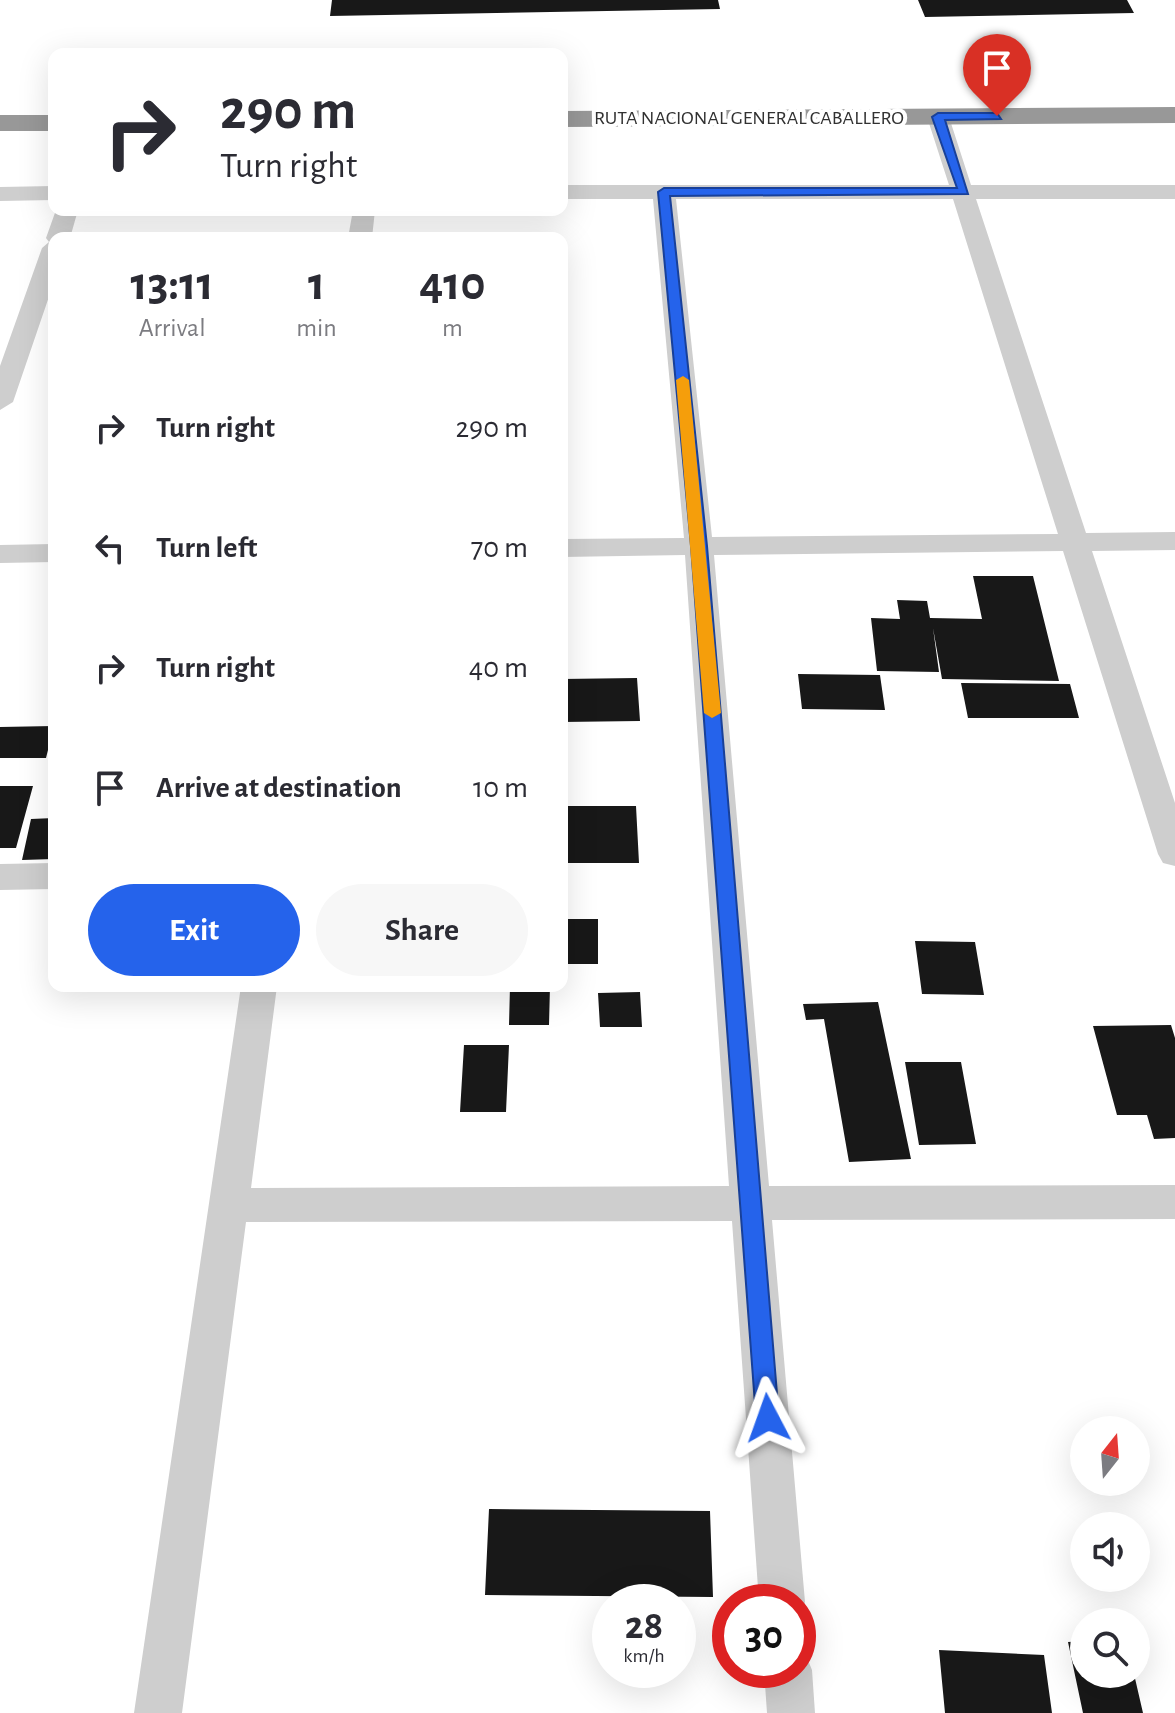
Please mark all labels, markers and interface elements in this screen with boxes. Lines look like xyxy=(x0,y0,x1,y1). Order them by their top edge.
pin xyxy=(963,34,1031,116)
icon: arrive xyxy=(975,46,1019,90)
icon: right xyxy=(88,80,192,184)
text: 290 m xyxy=(220,83,356,139)
street label: RUTA NACIONAL GENERAL CABALLERO xyxy=(594,108,904,128)
text: Turn right xyxy=(220,148,357,184)
text: 13:11 xyxy=(130,261,214,309)
text: 1 xyxy=(308,261,325,309)
text: 410 xyxy=(419,261,486,309)
text: Arrival xyxy=(139,315,206,341)
text: min xyxy=(296,315,337,341)
text: m xyxy=(442,315,463,341)
icon: right xyxy=(88,406,132,450)
text: Turn right xyxy=(156,413,275,443)
text: 290 m xyxy=(455,413,528,443)
icon: left xyxy=(88,526,132,570)
text: Turn left xyxy=(156,533,257,563)
text: 70 m xyxy=(471,533,528,563)
icon: right xyxy=(88,646,132,690)
text: Turn right xyxy=(156,653,275,683)
text: 40 m xyxy=(469,653,528,683)
icon: arrive xyxy=(88,766,132,810)
text: Arrive at destination xyxy=(156,773,402,803)
text: 10 m xyxy=(473,773,528,803)
button: Exit xyxy=(88,884,300,976)
button: Share xyxy=(316,884,528,976)
position arrow xyxy=(726,1376,810,1460)
north arrow xyxy=(1070,1416,1150,1496)
map controls xyxy=(1070,1416,1150,1688)
button: sound xyxy=(1070,1512,1150,1592)
speed limit sign: 30 xyxy=(712,1584,816,1688)
text: 28 xyxy=(625,1606,663,1646)
button: search xyxy=(1070,1608,1150,1688)
text: km/h xyxy=(623,1646,665,1666)

